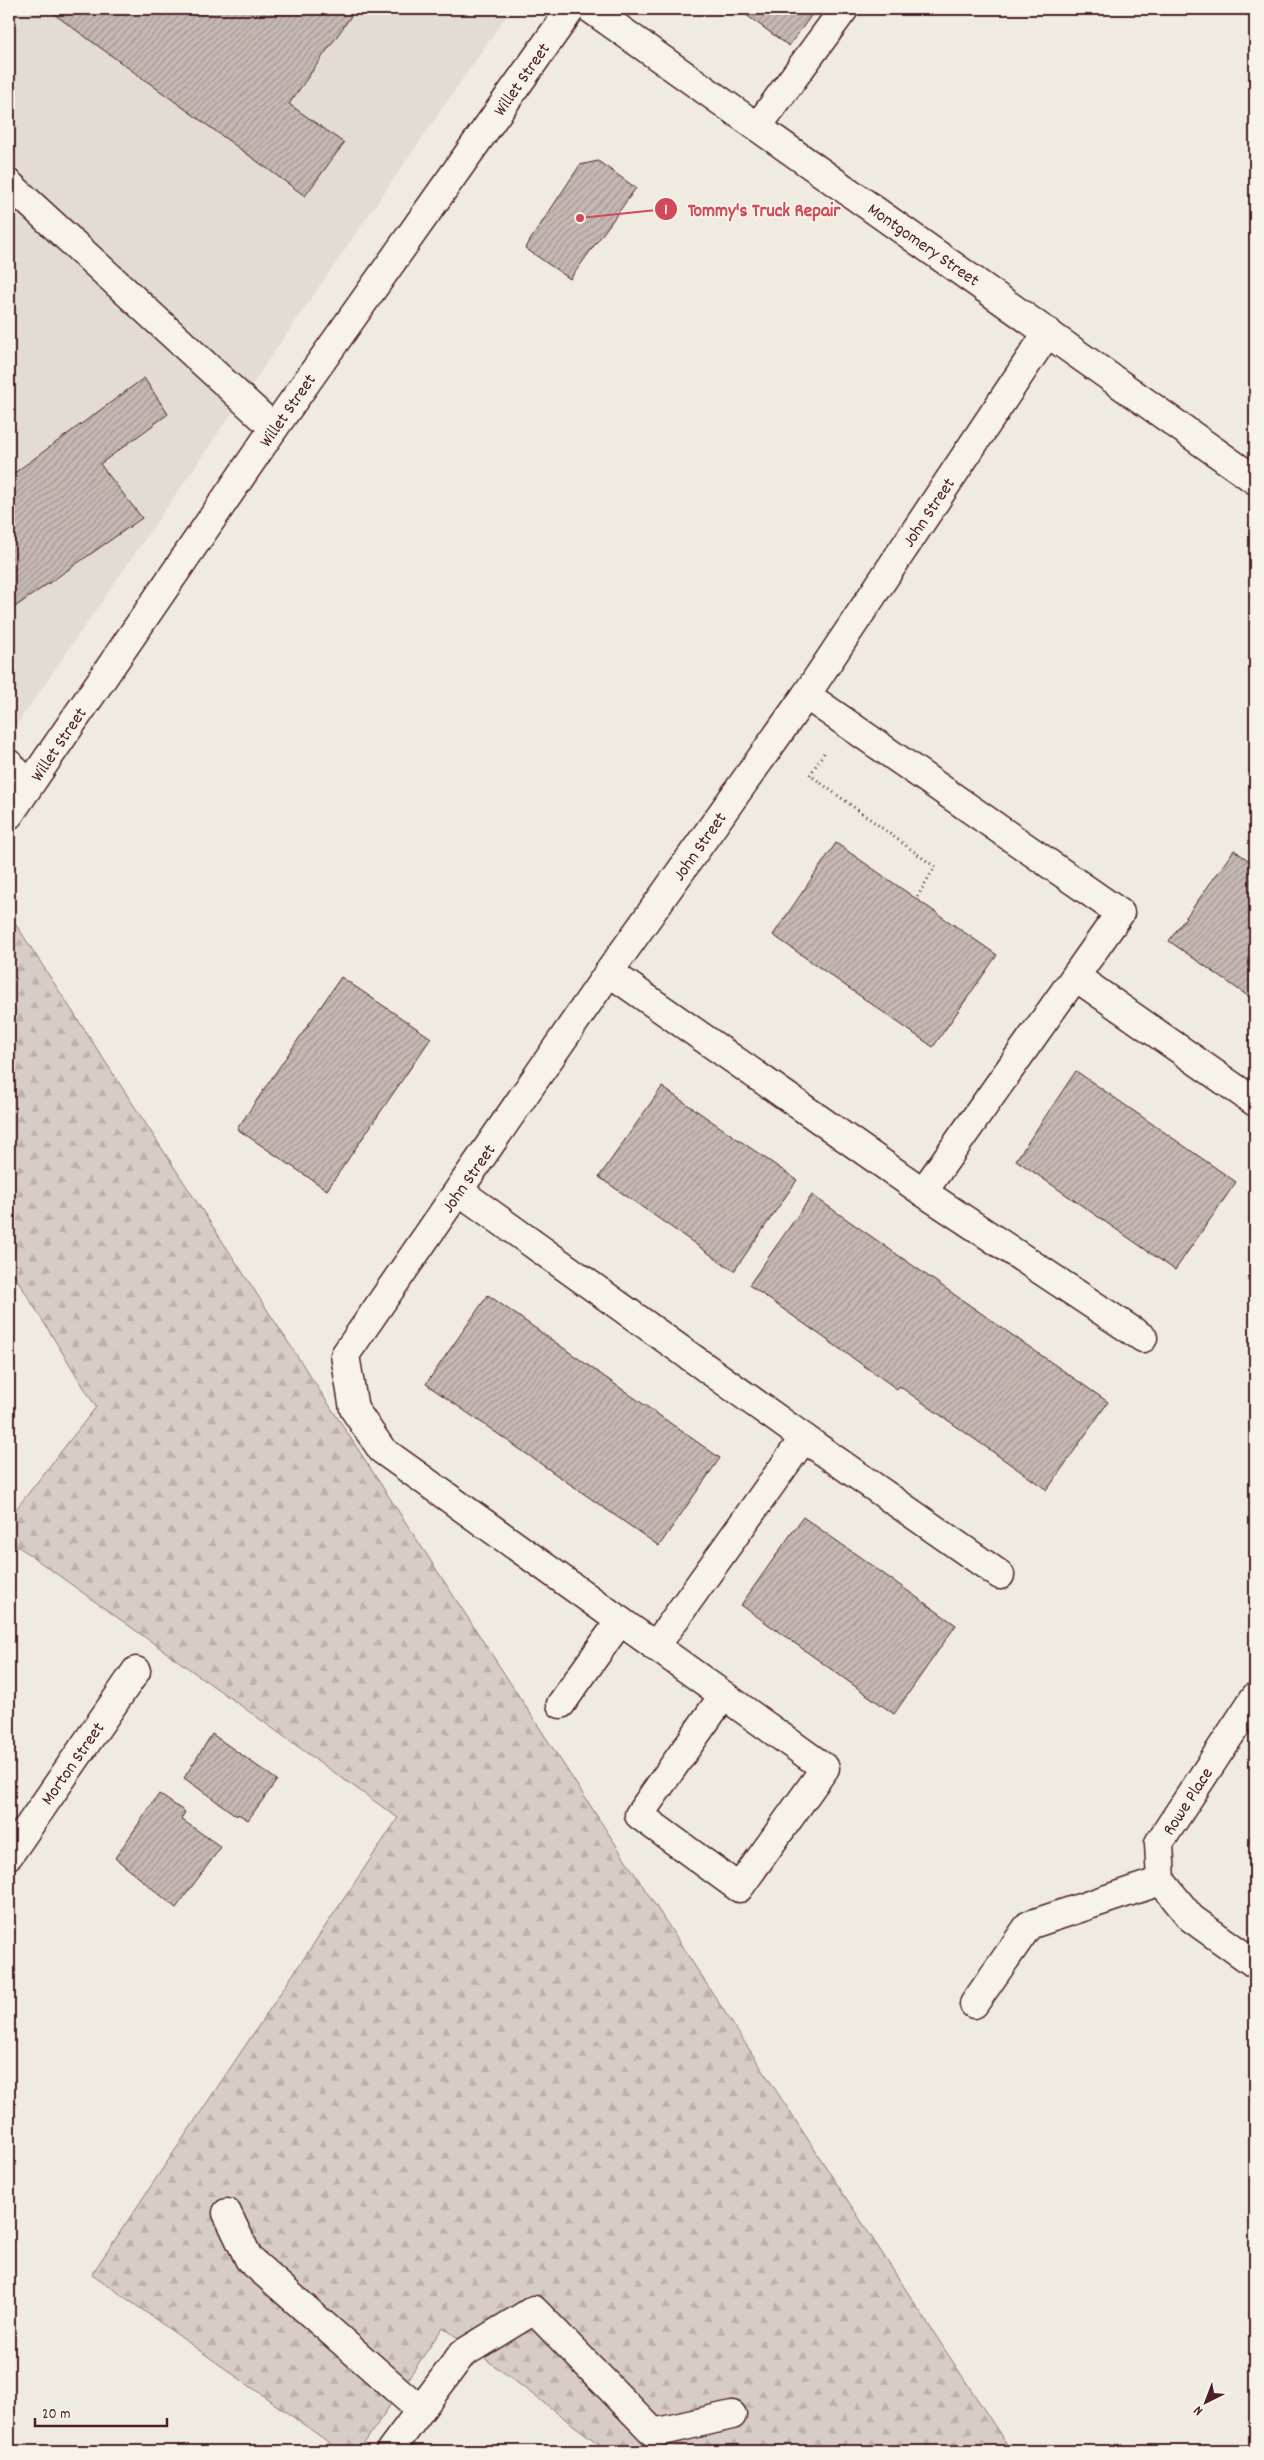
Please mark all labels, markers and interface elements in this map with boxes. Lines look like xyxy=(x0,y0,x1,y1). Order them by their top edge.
street label: Willet Street xyxy=(489,38,558,122)
callout: Tommy's Truck Repair xyxy=(653,192,851,226)
street label: Montgomery Street xyxy=(862,198,984,294)
text: Tommy's Truck Repair xyxy=(688,199,841,226)
text: 1 xyxy=(664,200,668,222)
street label: Willet Street xyxy=(255,369,324,453)
street label: John Street xyxy=(898,473,963,553)
street label: Willet Street xyxy=(26,703,94,787)
street label: John Street xyxy=(668,808,734,887)
street label: John Street xyxy=(437,1140,503,1219)
street label: Morton Street xyxy=(36,1718,112,1811)
street label: Rowe Place xyxy=(1158,1763,1220,1841)
north arrow xyxy=(1182,2378,1232,2428)
scale bar xyxy=(35,2395,168,2427)
text: N xyxy=(1189,2400,1208,2420)
text: 20 m xyxy=(42,2404,70,2426)

